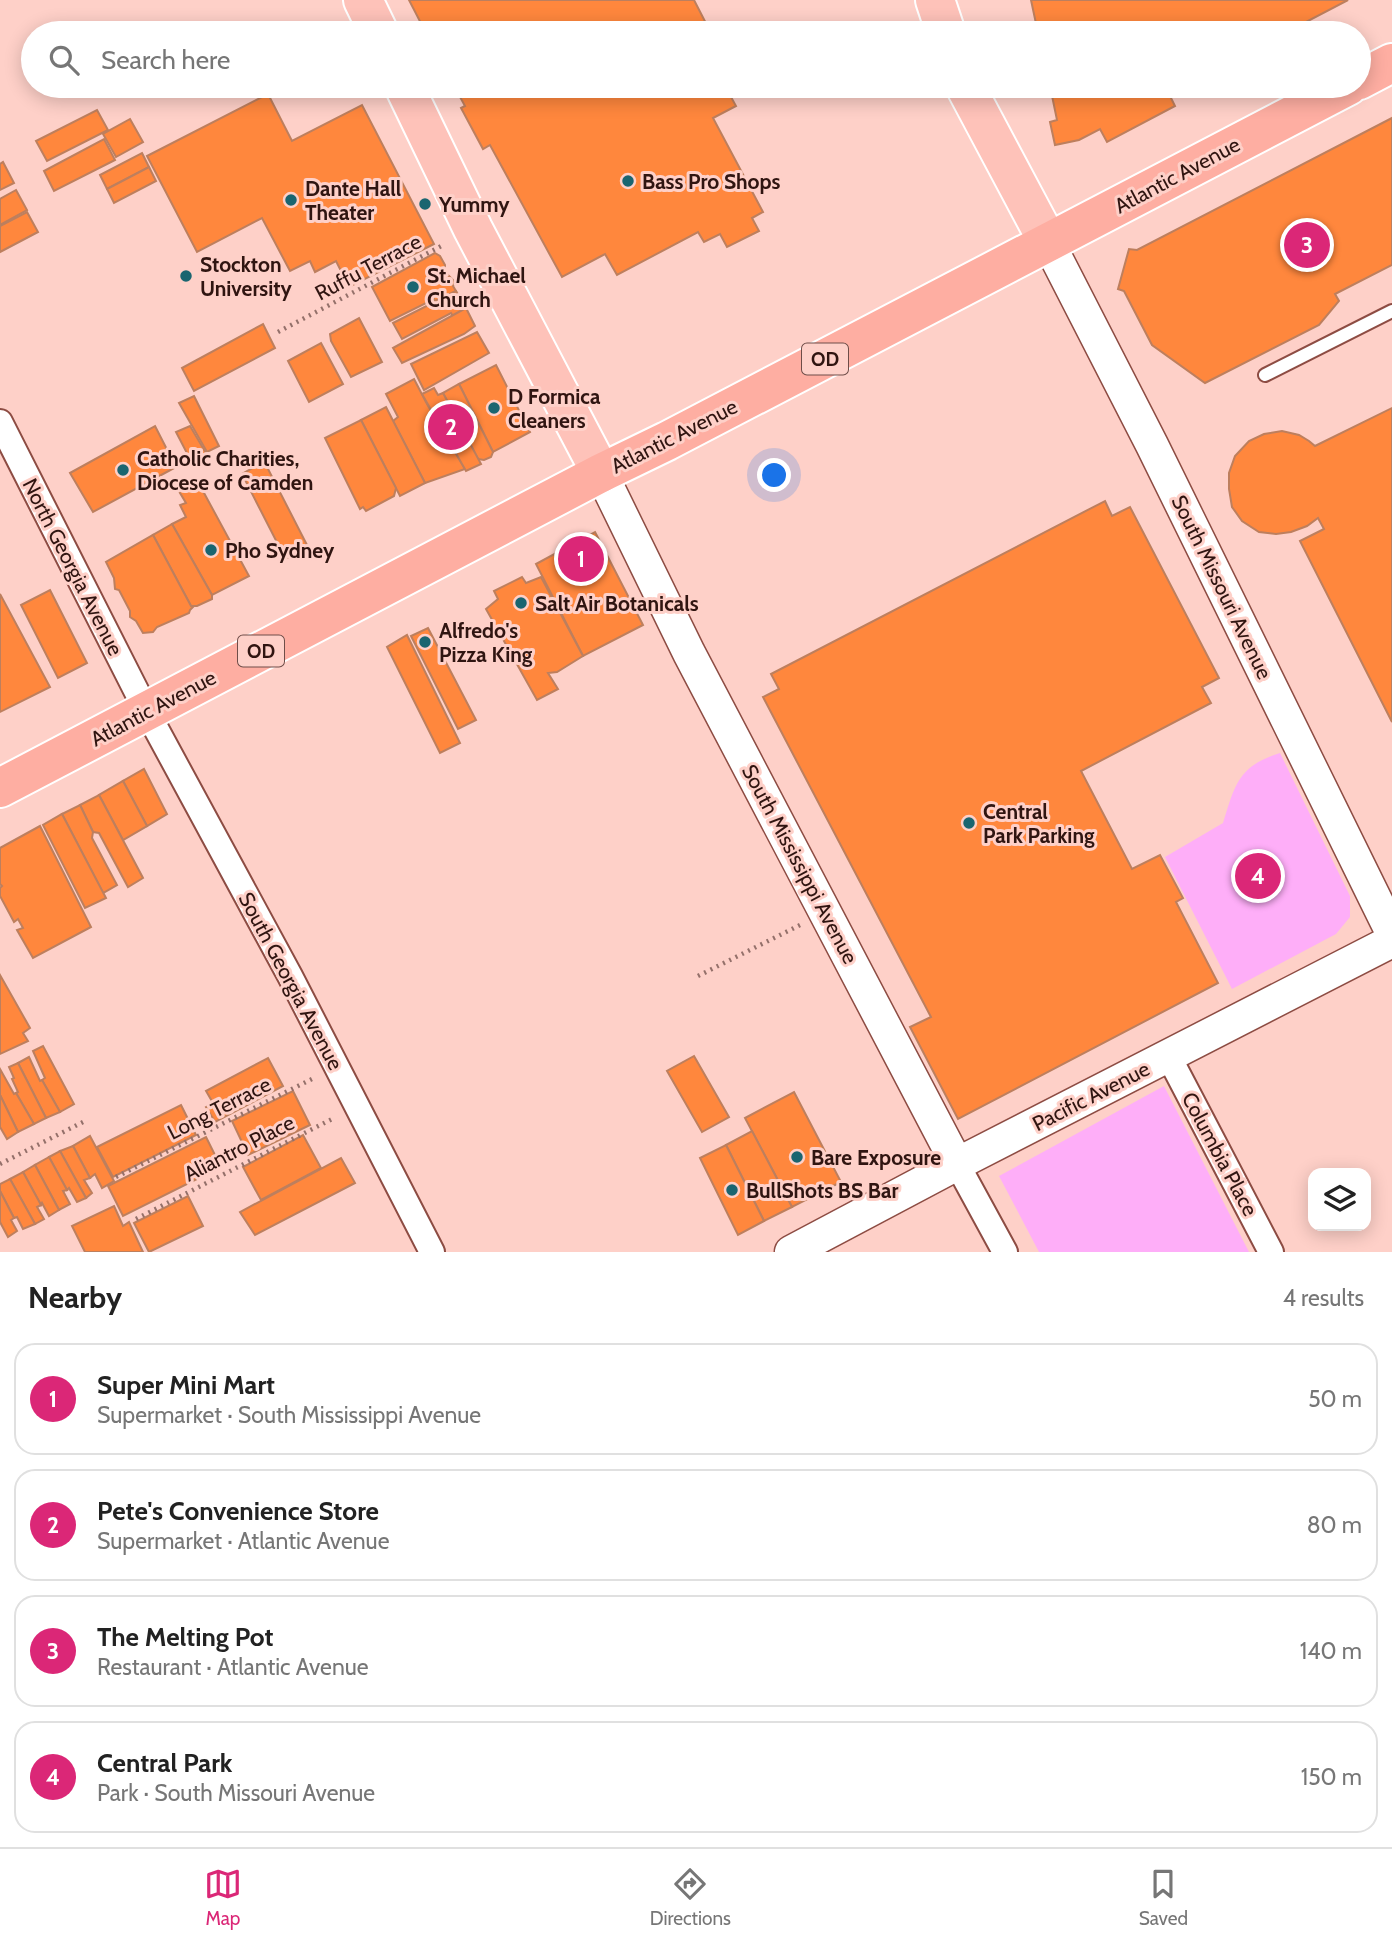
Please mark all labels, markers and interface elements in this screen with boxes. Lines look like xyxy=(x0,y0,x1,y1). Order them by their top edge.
search box xyxy=(21,21,1371,98)
icon: search xyxy=(45,41,83,79)
text: Search here xyxy=(101,44,230,76)
street label: Atlantic Avenue xyxy=(1110,131,1244,219)
place label: Bass Pro Shops xyxy=(642,169,780,194)
marker: Bass Pro Shops xyxy=(620,173,636,189)
place label: Dante Hall Theater xyxy=(305,176,402,225)
marker: Dante Hall Theater xyxy=(283,192,299,208)
place label: Yummy xyxy=(438,192,510,217)
marker: Yummy xyxy=(417,196,433,212)
pin: 3 xyxy=(1284,219,1330,271)
street label: Ruffu Terrace xyxy=(311,228,426,305)
place label: Stockton University xyxy=(200,252,292,301)
place label: St. Michael Church xyxy=(427,263,526,312)
marker: Stockton University xyxy=(178,268,194,284)
marker: St. Michael Church xyxy=(405,279,421,295)
road number: OD xyxy=(802,344,848,374)
place label: D Formica Cleaners xyxy=(508,384,601,433)
street label: Atlantic Avenue xyxy=(607,393,742,479)
marker: D Formica Cleaners xyxy=(486,400,502,416)
pin: 2 xyxy=(428,401,474,453)
place label: Catholic Charities, Diocese of Camden xyxy=(137,446,313,495)
your location xyxy=(757,458,791,492)
marker: Catholic Charities, Diocese of Camden xyxy=(115,462,131,478)
street label: North Georgia Avenue xyxy=(18,474,129,660)
street label: South Missouri Avenue xyxy=(1167,491,1278,683)
pin: 1 xyxy=(558,533,604,585)
place label: Pho Sydney xyxy=(225,538,335,563)
marker: Pho Sydney xyxy=(203,542,219,558)
place label: Salt Air Botanicals xyxy=(535,591,699,616)
marker: Salt Air Botanicals xyxy=(513,595,529,611)
place label: Alfredo's Pizza King xyxy=(439,618,533,667)
marker: Alfredo's Pizza King xyxy=(417,634,433,650)
road number: OD xyxy=(238,636,284,666)
street label: Atlantic Avenue xyxy=(86,664,220,752)
street label: South Mississippi Avenue xyxy=(737,760,863,968)
place label: Central Park Parking xyxy=(983,799,1095,848)
marker: Central Park Parking xyxy=(961,815,977,831)
pin: 4 xyxy=(1235,850,1281,902)
street label: South Georgia Avenue xyxy=(234,888,349,1074)
street label: Pacific Avenue xyxy=(1028,1056,1154,1136)
street label: Long Terrace xyxy=(163,1071,275,1145)
street label: Columbia Place xyxy=(1177,1088,1263,1220)
street label: Aliantro Place xyxy=(180,1109,299,1187)
place label: Bare Exposure xyxy=(811,1145,941,1170)
marker: Bare Exposure xyxy=(789,1149,805,1165)
map controls xyxy=(1308,1168,1371,1231)
button: layers xyxy=(1308,1168,1371,1231)
place label: BullShots BS Bar xyxy=(746,1178,898,1203)
marker: BullShots BS Bar xyxy=(724,1182,740,1198)
text: Nearby xyxy=(28,1279,122,1316)
text: 4 results xyxy=(1283,1284,1364,1312)
text: Super Mini Mart xyxy=(97,1369,275,1401)
text: 1 xyxy=(49,1385,57,1413)
text: 50 m xyxy=(1308,1385,1362,1413)
text: Supermarket · South Mississippi Avenue xyxy=(97,1401,481,1429)
text: Pete's Convenience Store xyxy=(97,1495,379,1527)
text: 2 xyxy=(47,1511,59,1539)
text: 80 m xyxy=(1307,1511,1362,1539)
text: Supermarket · Atlantic Avenue xyxy=(97,1527,389,1555)
text: The Melting Pot xyxy=(97,1621,273,1653)
text: 3 xyxy=(47,1637,59,1665)
text: 140 m xyxy=(1300,1637,1362,1665)
text: Restaurant · Atlantic Avenue xyxy=(97,1653,369,1681)
text: Central Park xyxy=(97,1747,232,1779)
text: 4 xyxy=(46,1763,60,1791)
text: 150 m xyxy=(1301,1763,1362,1791)
text: Park · South Missouri Avenue xyxy=(97,1779,375,1807)
tab: Map xyxy=(204,1865,242,1930)
tab: Directions xyxy=(650,1865,731,1930)
tab: Saved xyxy=(1139,1865,1188,1930)

